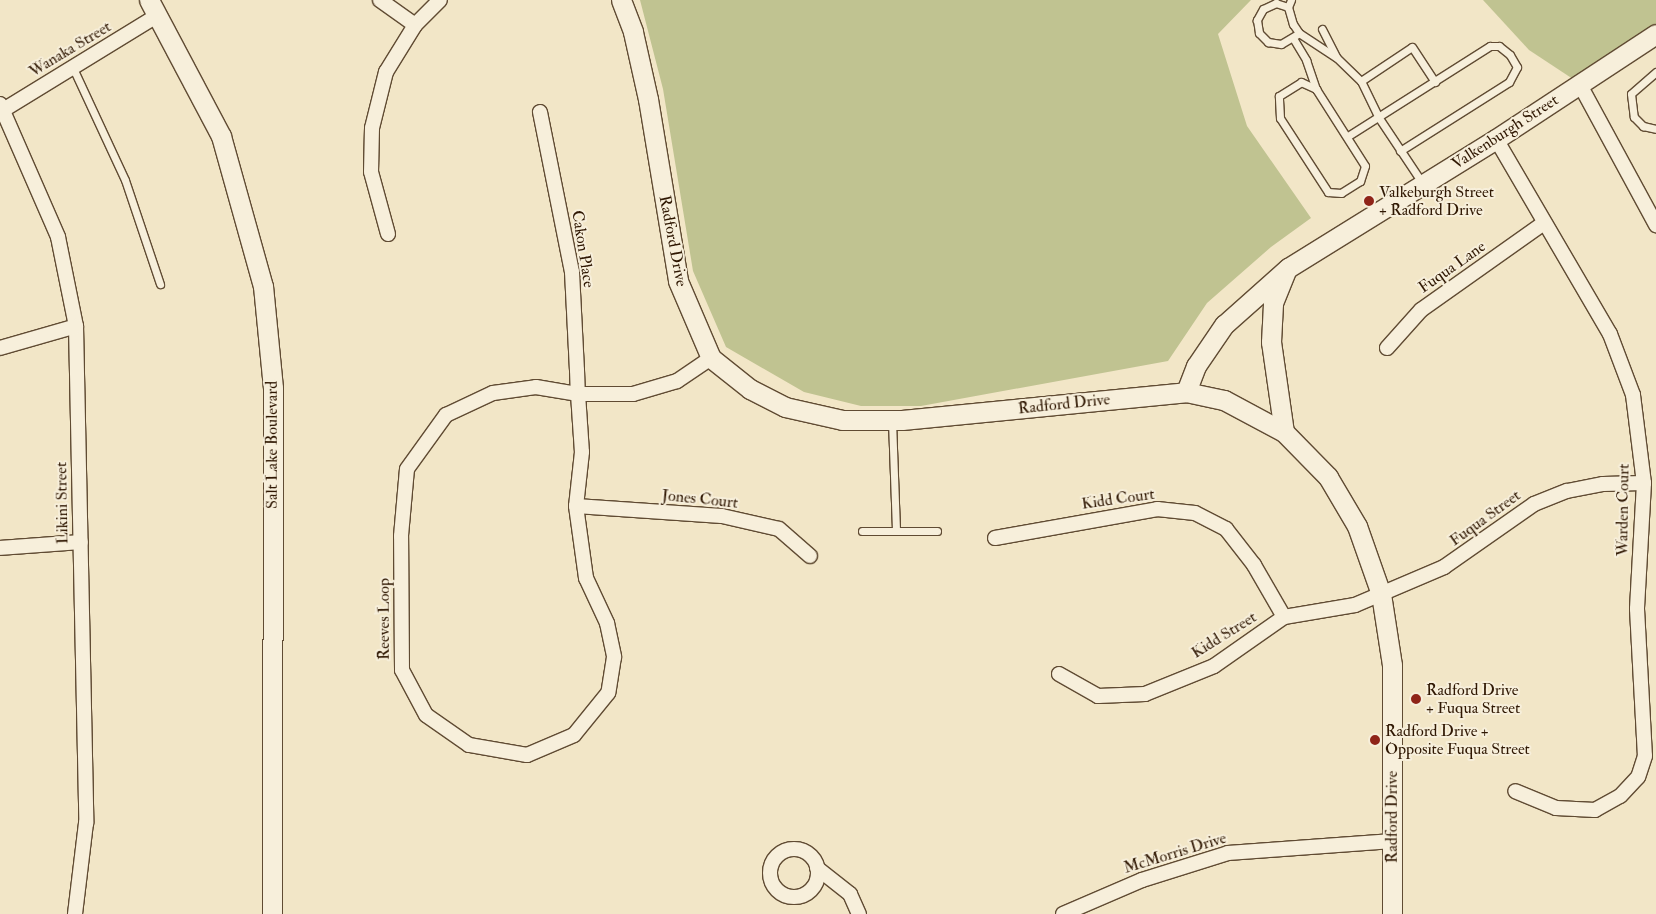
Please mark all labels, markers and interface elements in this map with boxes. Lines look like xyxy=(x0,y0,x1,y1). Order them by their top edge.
street label: Wanaka Street xyxy=(25,17,115,81)
street label: Valkenburgh Street xyxy=(1448,90,1562,174)
place label: Valkeburgh Street + Radford Drive xyxy=(1379,182,1494,220)
street label: Radford Drive xyxy=(655,194,691,288)
marker: Valkeburgh Street + Radford Drive xyxy=(1363,195,1375,207)
street label: Cakon Place xyxy=(567,209,599,289)
street label: Fuqua Lane xyxy=(1415,237,1489,297)
street label: Salt Lake Boulevard xyxy=(262,381,282,509)
street label: Radford Drive xyxy=(1017,390,1111,418)
street label: Likini Street xyxy=(52,462,72,544)
street label: Warden Court xyxy=(1613,464,1633,556)
street label: Kidd Court xyxy=(1080,484,1156,514)
street label: Jones Court xyxy=(661,485,739,513)
street label: Fuqua Street xyxy=(1446,486,1524,550)
street label: Reeves Loop xyxy=(374,578,394,660)
street label: Kidd Street xyxy=(1188,608,1260,662)
place label: Radford Drive + Fuqua Street xyxy=(1426,680,1520,718)
marker: Radford Drive + Fuqua Street xyxy=(1410,693,1422,705)
place label: Radford Drive + Opposite Fuqua Street xyxy=(1385,721,1530,759)
marker: Radford Drive + Opposite Fuqua Street xyxy=(1369,734,1381,746)
street label: Radford Drive xyxy=(1382,771,1402,863)
street label: McMorris Drive xyxy=(1121,828,1229,878)

